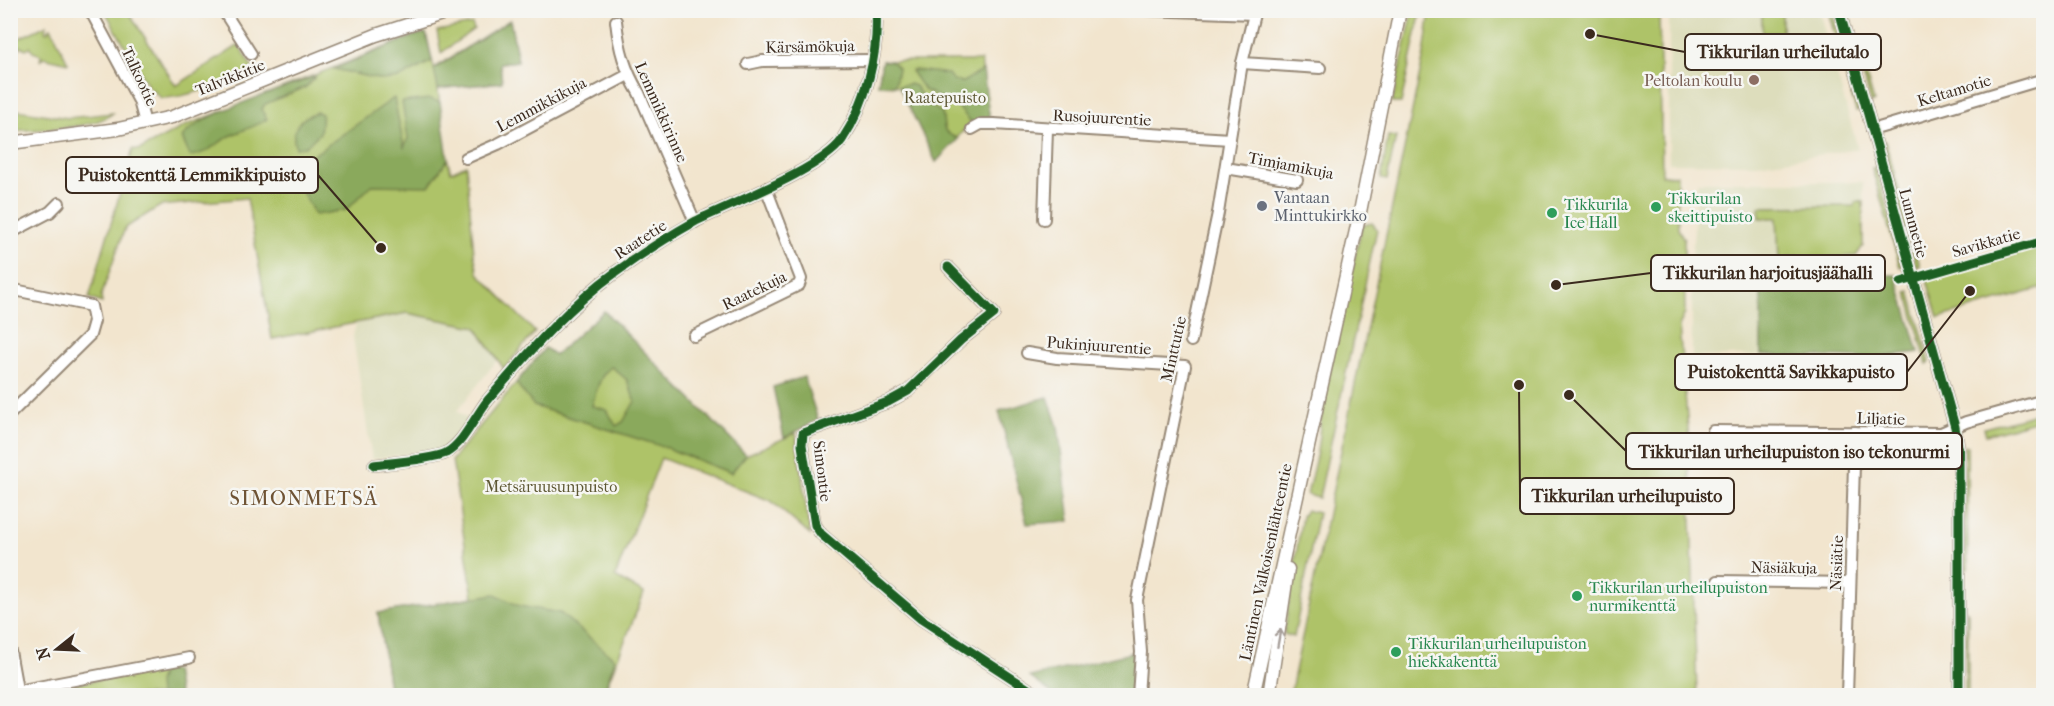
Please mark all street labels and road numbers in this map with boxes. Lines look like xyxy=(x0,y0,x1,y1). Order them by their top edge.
street label: Kärsämökuja xyxy=(765,36,855,57)
street label: Talkootie xyxy=(117,43,162,109)
street label: Talvikkitie xyxy=(193,55,268,100)
street label: Lemmikkirinne xyxy=(631,59,692,166)
street label: Keltamotie xyxy=(1915,70,1993,111)
street label: Lemmikkikuja xyxy=(493,73,590,136)
street label: Rusojuurentie xyxy=(1052,105,1152,130)
street label: Timjamikuja xyxy=(1246,148,1336,183)
street label: Lummetie xyxy=(1895,186,1932,260)
street label: Raatetie xyxy=(611,215,670,263)
street label: Savikkatie xyxy=(1950,224,2023,261)
street label: Raatekuja xyxy=(719,267,790,314)
street label: Minttutie xyxy=(1157,314,1190,384)
street label: Pukinjuurentie xyxy=(1046,332,1152,359)
street label: Liljatie xyxy=(1856,408,1906,429)
street label: Simontie xyxy=(809,439,836,503)
street label: Läntinen Valkoisenlähteentie xyxy=(1235,462,1296,662)
street label: Näsiätie xyxy=(1826,535,1847,591)
street label: Näsiäkuja xyxy=(1751,557,1818,578)

